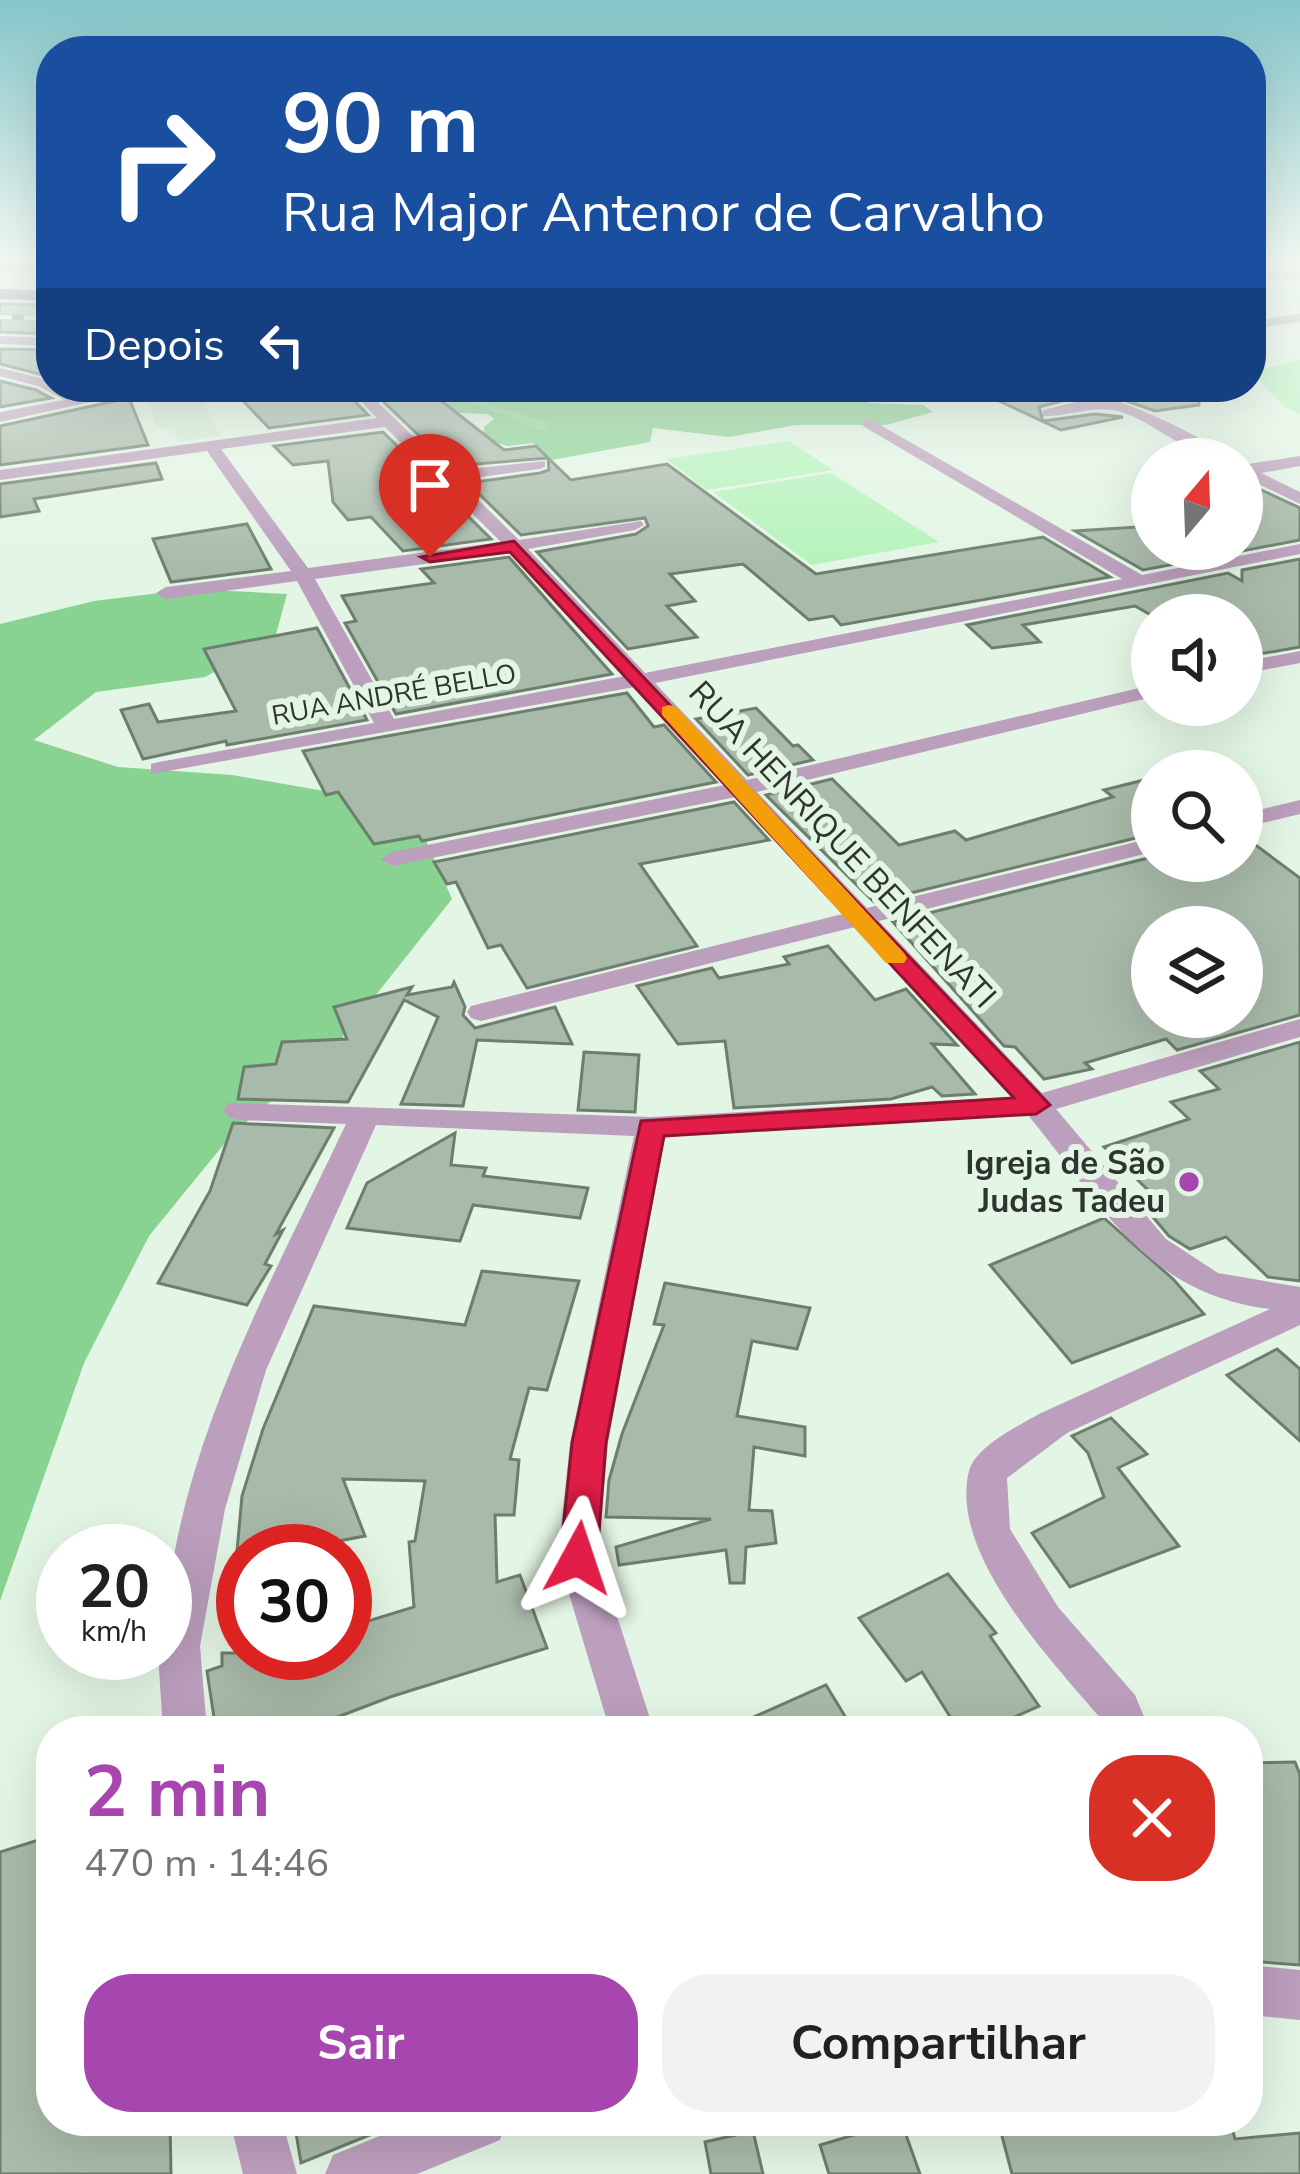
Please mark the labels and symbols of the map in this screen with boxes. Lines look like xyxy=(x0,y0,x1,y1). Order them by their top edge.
pin xyxy=(379,434,481,557)
north arrow xyxy=(1131,438,1263,570)
street label: RUA ANDRÉ BELLO xyxy=(269,655,519,735)
street label: RUA HENRIQUE BENFENATI xyxy=(678,672,1006,1018)
place label: Igreja de São Judas Tadeu xyxy=(965,1141,1165,1224)
marker: Igreja de São Judas Tadeu xyxy=(1176,1169,1202,1195)
position arrow xyxy=(515,1495,641,1621)
speed limit sign: 30 xyxy=(216,1524,372,1680)

